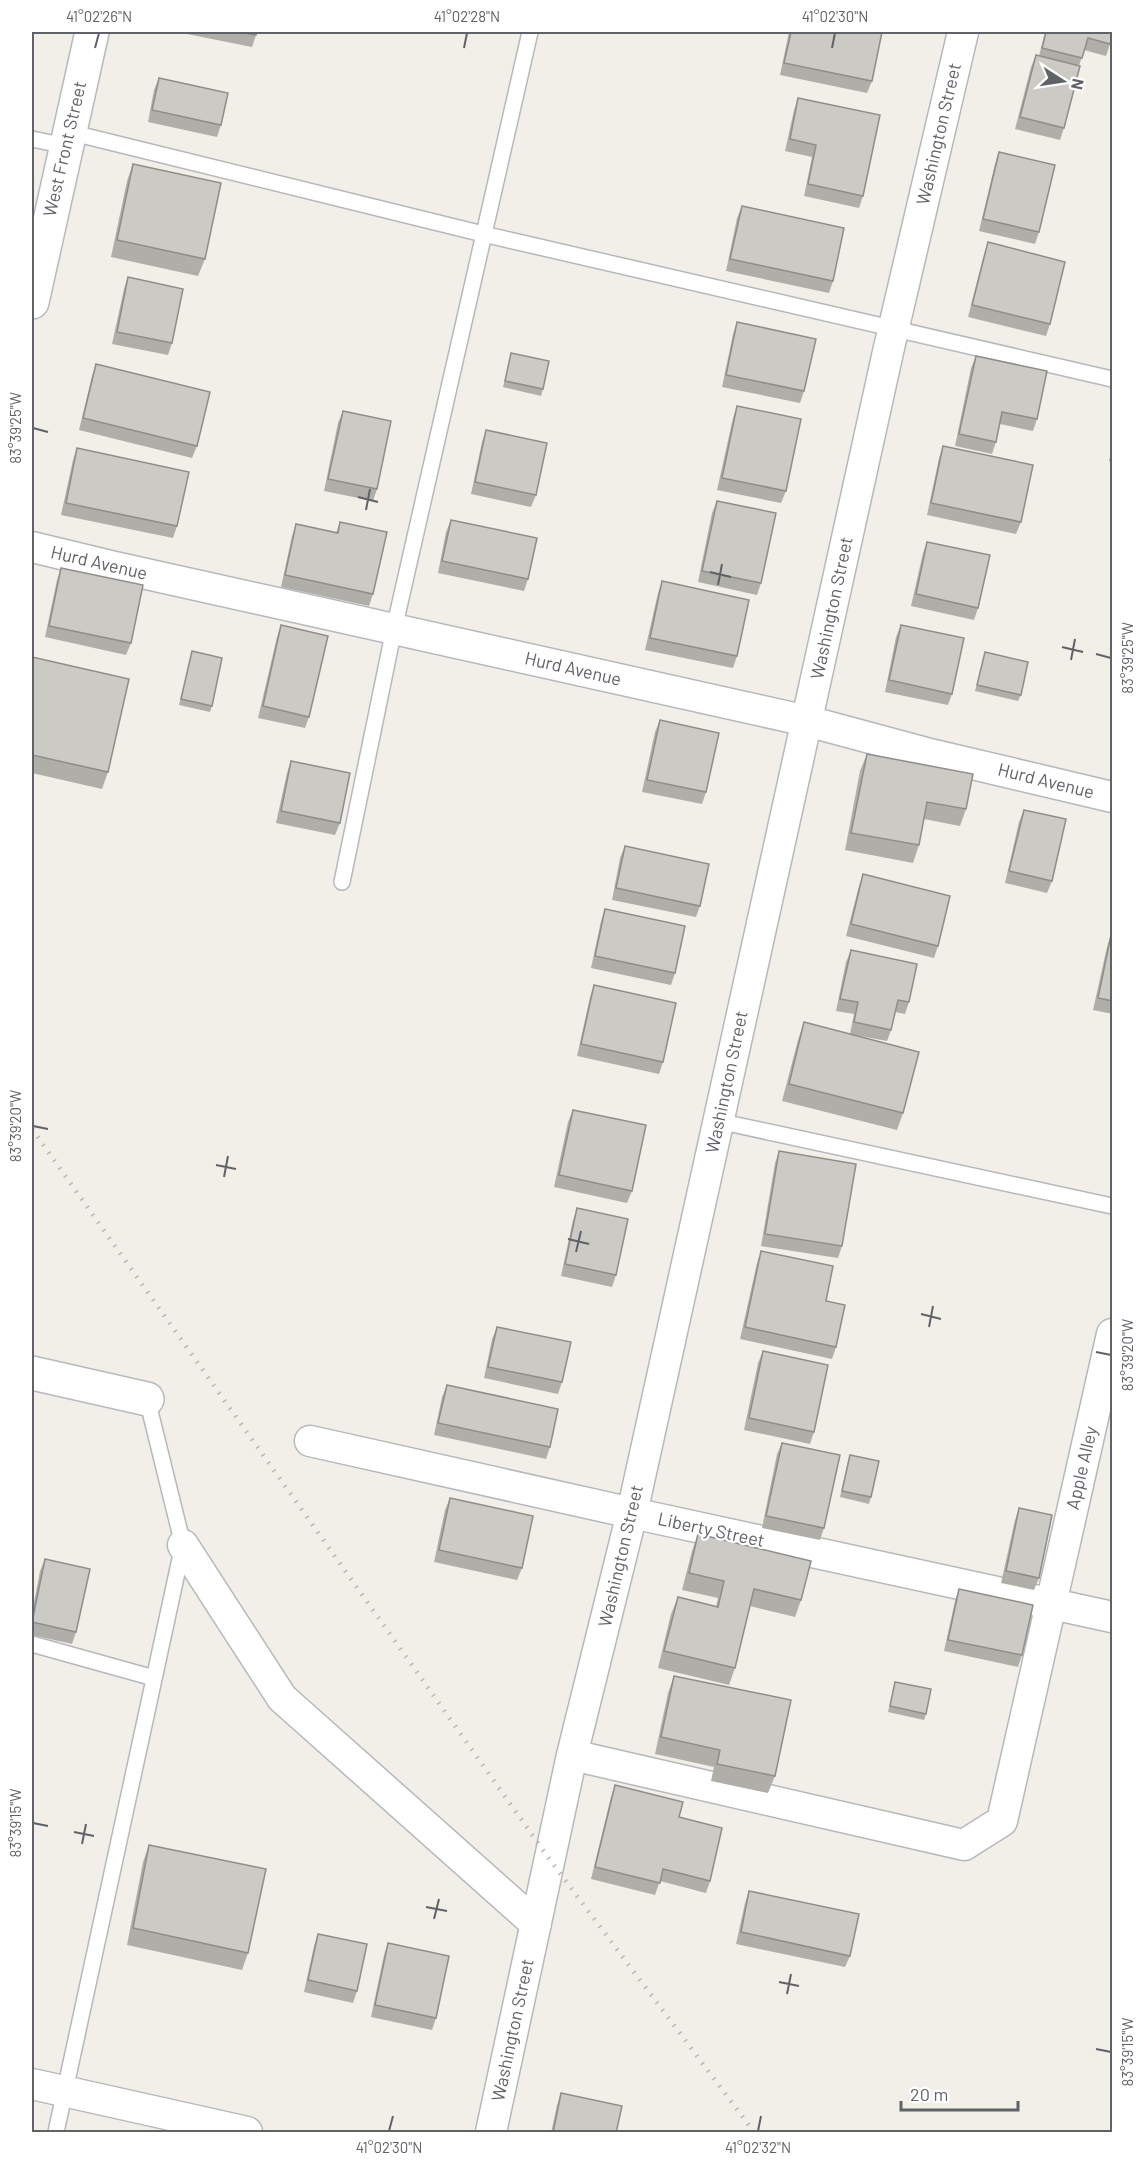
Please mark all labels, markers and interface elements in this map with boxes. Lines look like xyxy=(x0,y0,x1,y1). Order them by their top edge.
text: 41°02'26"N xyxy=(66,7,132,25)
text: 41°02'28"N xyxy=(434,7,500,25)
text: 41°02'30"N xyxy=(802,7,868,25)
north arrow xyxy=(1033,51,1093,111)
street label: Washington Street xyxy=(911,61,965,207)
text: N xyxy=(1068,77,1089,91)
street label: West Front Street xyxy=(38,79,90,219)
text: 83°39'25"W xyxy=(6,392,24,464)
street label: Washington Street xyxy=(805,535,857,681)
street label: Hurd Avenue xyxy=(49,540,150,584)
text: 83°39'25"W xyxy=(1118,622,1136,694)
street label: Hurd Avenue xyxy=(523,646,624,690)
street label: Hurd Avenue xyxy=(996,757,1097,803)
street label: Washington Street xyxy=(700,1009,752,1155)
text: 83°39'20"W xyxy=(6,1090,24,1162)
text: 83°39'20"W xyxy=(1118,1319,1136,1391)
street label: Apple Alley xyxy=(1061,1424,1101,1512)
street label: Washington Street xyxy=(593,1483,647,1629)
street label: Liberty Street xyxy=(656,1507,767,1551)
text: 83°39'15"W xyxy=(6,1789,24,1857)
street label: Washington Street xyxy=(486,1957,538,2103)
text: 83°39'15"W xyxy=(1118,2018,1136,2086)
scale bar xyxy=(901,2074,1018,2112)
text: 20 m xyxy=(910,2083,948,2105)
text: 41°02'30"N xyxy=(356,2138,422,2156)
text: 41°02'32"N xyxy=(725,2138,791,2156)

